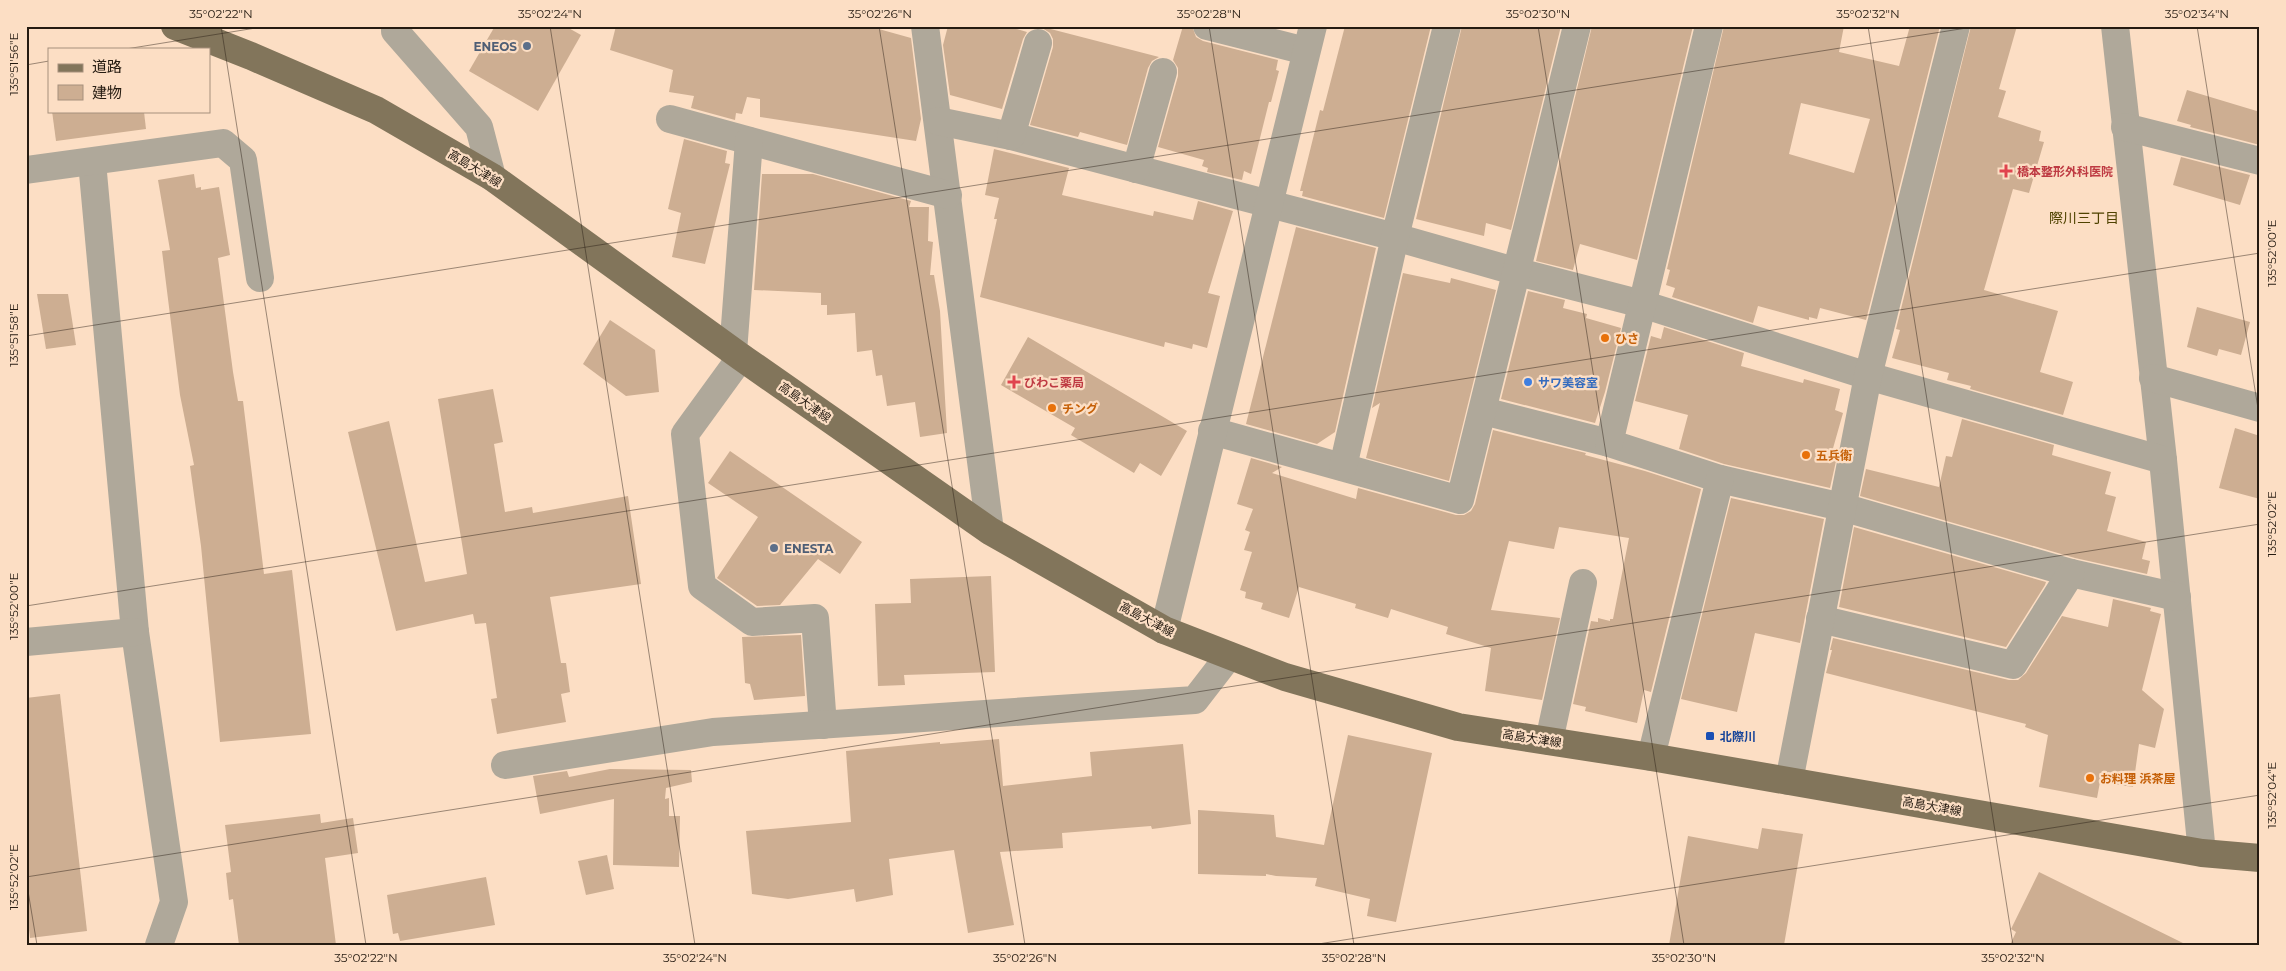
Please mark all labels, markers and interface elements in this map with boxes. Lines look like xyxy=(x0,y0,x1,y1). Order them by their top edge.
text: 35°02'22"N xyxy=(189,6,253,21)
text: 35°02'24"N xyxy=(518,6,582,21)
text: 35°02'26"N xyxy=(848,6,912,21)
text: 35°02'28"N xyxy=(1177,6,1241,21)
text: 35°02'30"N xyxy=(1506,6,1570,21)
text: 35°02'32"N xyxy=(1836,6,1900,21)
text: 35°02'34"N xyxy=(2165,6,2229,21)
text: 135°51'56"E xyxy=(6,33,21,95)
place label: ENEOS xyxy=(473,39,517,54)
marker: ENEOS xyxy=(521,40,533,52)
legend xyxy=(48,48,210,112)
text: 道路 xyxy=(92,57,122,76)
text: 建物 xyxy=(92,83,122,102)
street label: 高島大津線 xyxy=(445,146,505,190)
marker: 橋本整形外科医院 xyxy=(1999,164,2013,178)
place label: 橋本整形外科医院 xyxy=(2017,164,2113,179)
district label: 際川三丁目 xyxy=(2049,209,2119,227)
text: 135°52'00"E xyxy=(2264,219,2279,287)
text: 135°51'58"E xyxy=(6,303,21,367)
place label: ひさ xyxy=(1615,331,1639,346)
marker: ひさ xyxy=(1599,332,1611,344)
place label: びわこ薬局 xyxy=(1024,375,1084,390)
place label: サワ美容室 xyxy=(1538,375,1598,390)
marker: びわこ薬局 xyxy=(1008,376,1020,388)
marker: サワ美容室 xyxy=(1522,376,1534,388)
street label: 高島大津線 xyxy=(776,379,834,425)
place label: チング xyxy=(1062,401,1098,416)
marker: チング xyxy=(1046,402,1058,414)
place label: 五兵衛 xyxy=(1816,448,1852,463)
marker: 五兵衛 xyxy=(1800,449,1812,461)
text: 135°52'02"E xyxy=(2264,491,2279,557)
place label: ENESTA xyxy=(784,541,834,556)
marker: ENESTA xyxy=(768,542,780,554)
text: 135°52'00"E xyxy=(6,572,21,640)
street label: 高島大津線 xyxy=(1117,598,1177,640)
street label: 高島大津線 xyxy=(1501,726,1563,750)
place label: 北際川 xyxy=(1720,729,1756,744)
marker: 北際川 xyxy=(1704,730,1716,742)
text: 135°52'04"E xyxy=(2264,762,2279,828)
place label: お料理 浜茶屋 xyxy=(2100,771,2175,786)
marker: お料理 浜茶屋 xyxy=(2084,772,2096,784)
street label: 高島大津線 xyxy=(1901,793,1963,819)
text: 135°52'02"E xyxy=(6,844,21,910)
text: 35°02'22"N xyxy=(334,950,398,965)
text: 35°02'24"N xyxy=(663,950,727,965)
text: 35°02'26"N xyxy=(993,950,1057,965)
text: 35°02'28"N xyxy=(1322,950,1386,965)
text: 35°02'30"N xyxy=(1652,950,1716,965)
text: 35°02'32"N xyxy=(1981,950,2045,965)

